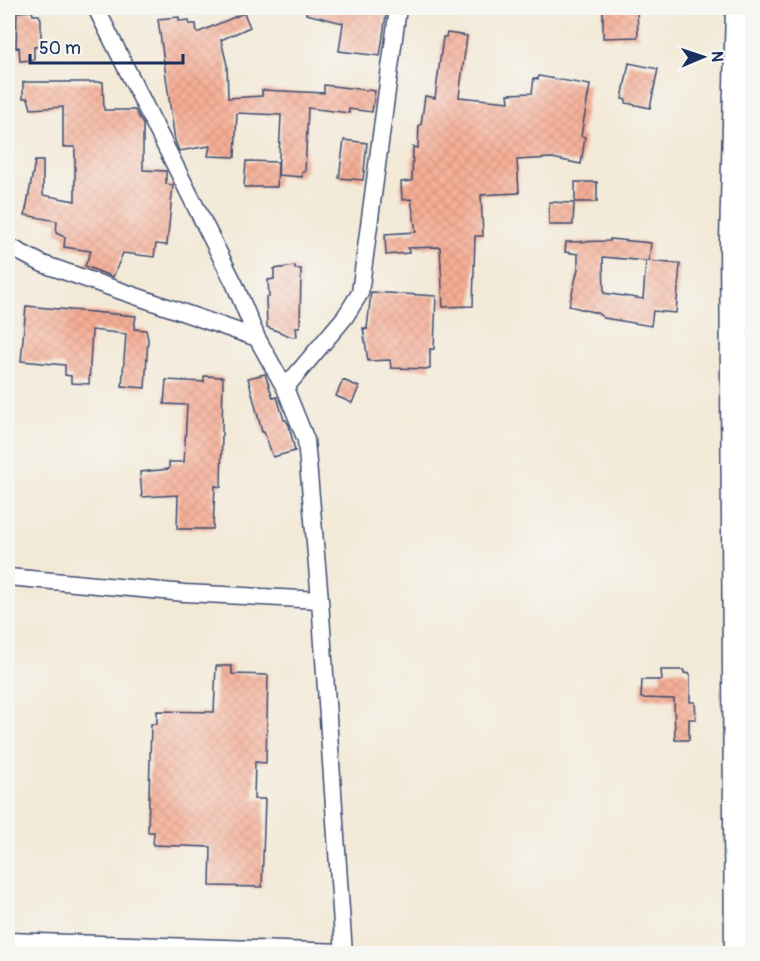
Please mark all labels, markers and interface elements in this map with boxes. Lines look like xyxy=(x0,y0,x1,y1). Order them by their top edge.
scale bar xyxy=(30,27,183,65)
north arrow xyxy=(673,27,733,87)
text: 50 m xyxy=(39,37,81,60)
text: N xyxy=(707,51,727,62)

